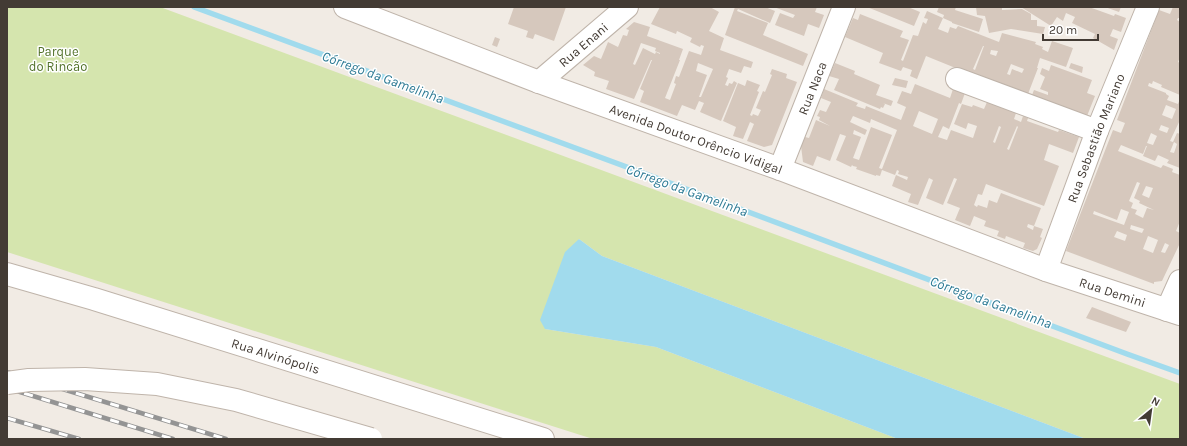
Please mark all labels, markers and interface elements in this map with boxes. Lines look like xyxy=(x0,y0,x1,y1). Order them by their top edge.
scale bar xyxy=(1043,16,1098,42)
street label: Rua Enani xyxy=(556,20,611,70)
text: 20 m xyxy=(1049,23,1077,37)
park label: Parque do Rincão xyxy=(29,44,87,74)
water label: Córrego da Gamelinha xyxy=(320,48,446,107)
street label: Rua Naca xyxy=(795,59,830,117)
street label: Rua Sebastião Mariano xyxy=(1064,71,1128,205)
street label: Avenida Doutor Orêncio Vidigal xyxy=(607,101,785,177)
water label: Córrego da Gamelinha xyxy=(624,161,750,220)
water label: Córrego da Gamelinha xyxy=(928,273,1054,332)
street label: Rua Demini xyxy=(1077,274,1148,310)
street label: Rua Alvinópolis xyxy=(230,335,322,377)
north arrow xyxy=(1131,390,1171,430)
text: N xyxy=(1149,394,1162,409)

